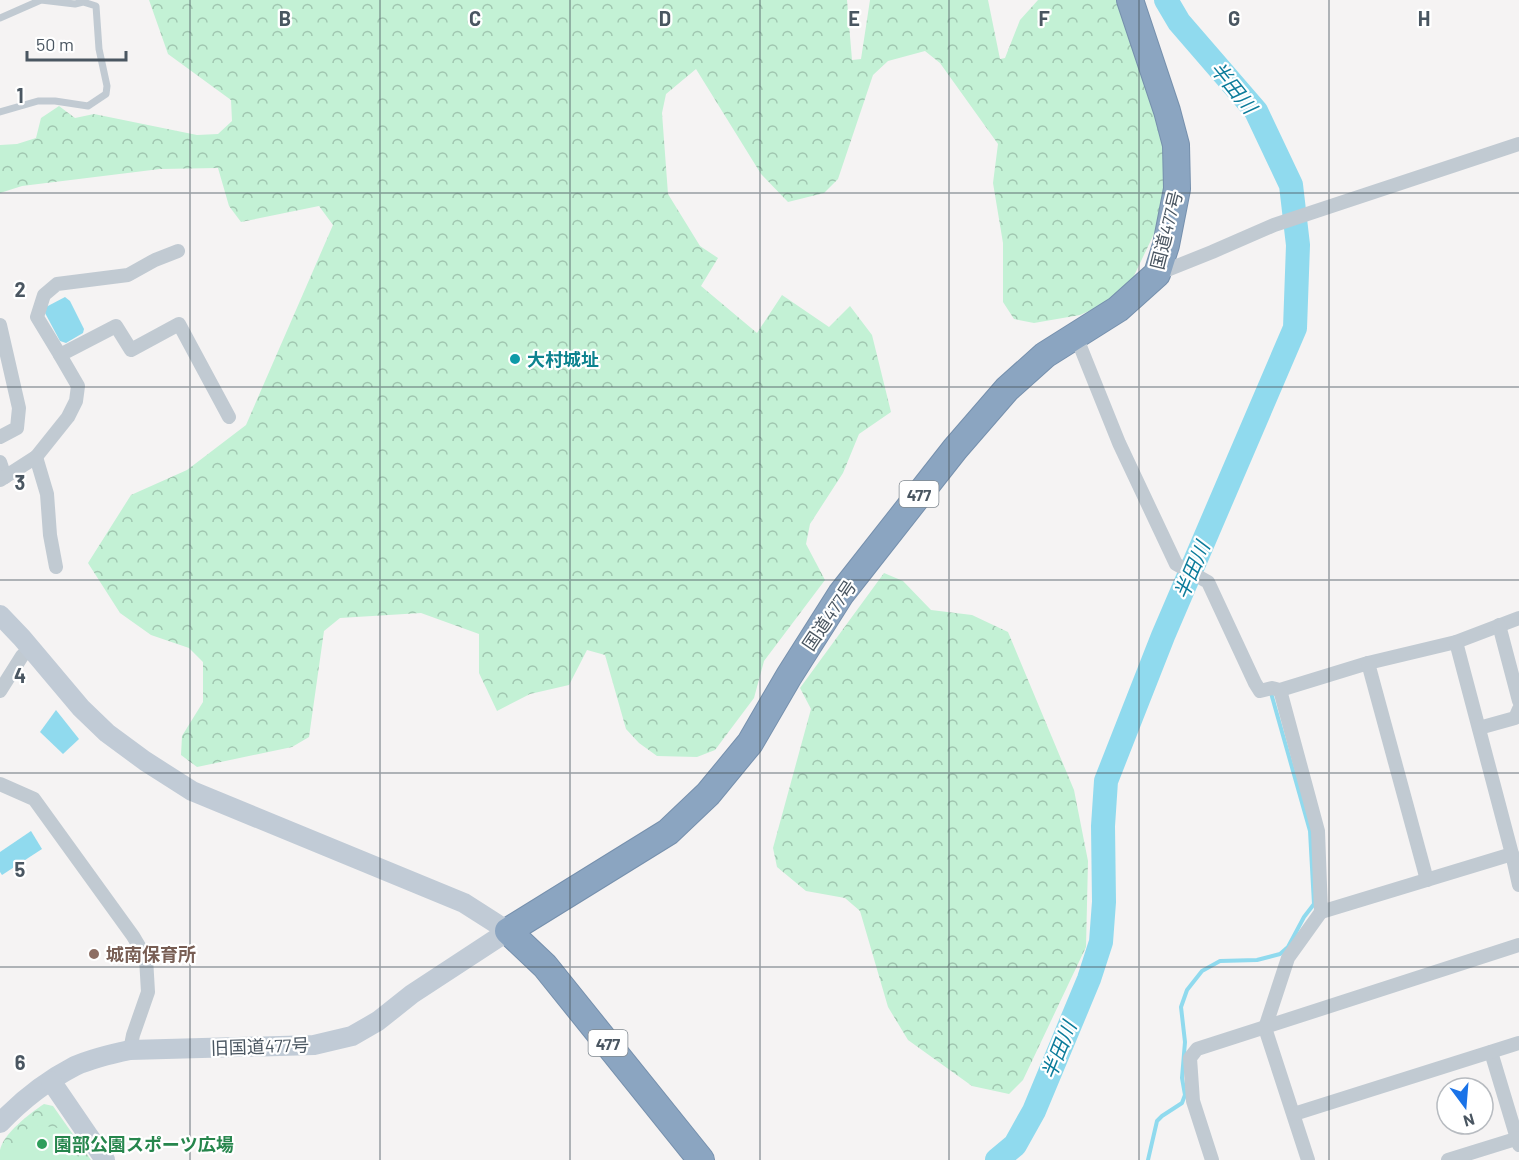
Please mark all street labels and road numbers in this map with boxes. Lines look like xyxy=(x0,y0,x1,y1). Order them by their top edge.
street label: 国道477号 xyxy=(1146,188,1186,272)
road number: 477 xyxy=(900,481,938,507)
street label: 国道477号 xyxy=(797,576,861,654)
road number: 477 xyxy=(588,1030,628,1056)
street label: 旧国道477号 xyxy=(210,1033,310,1059)

